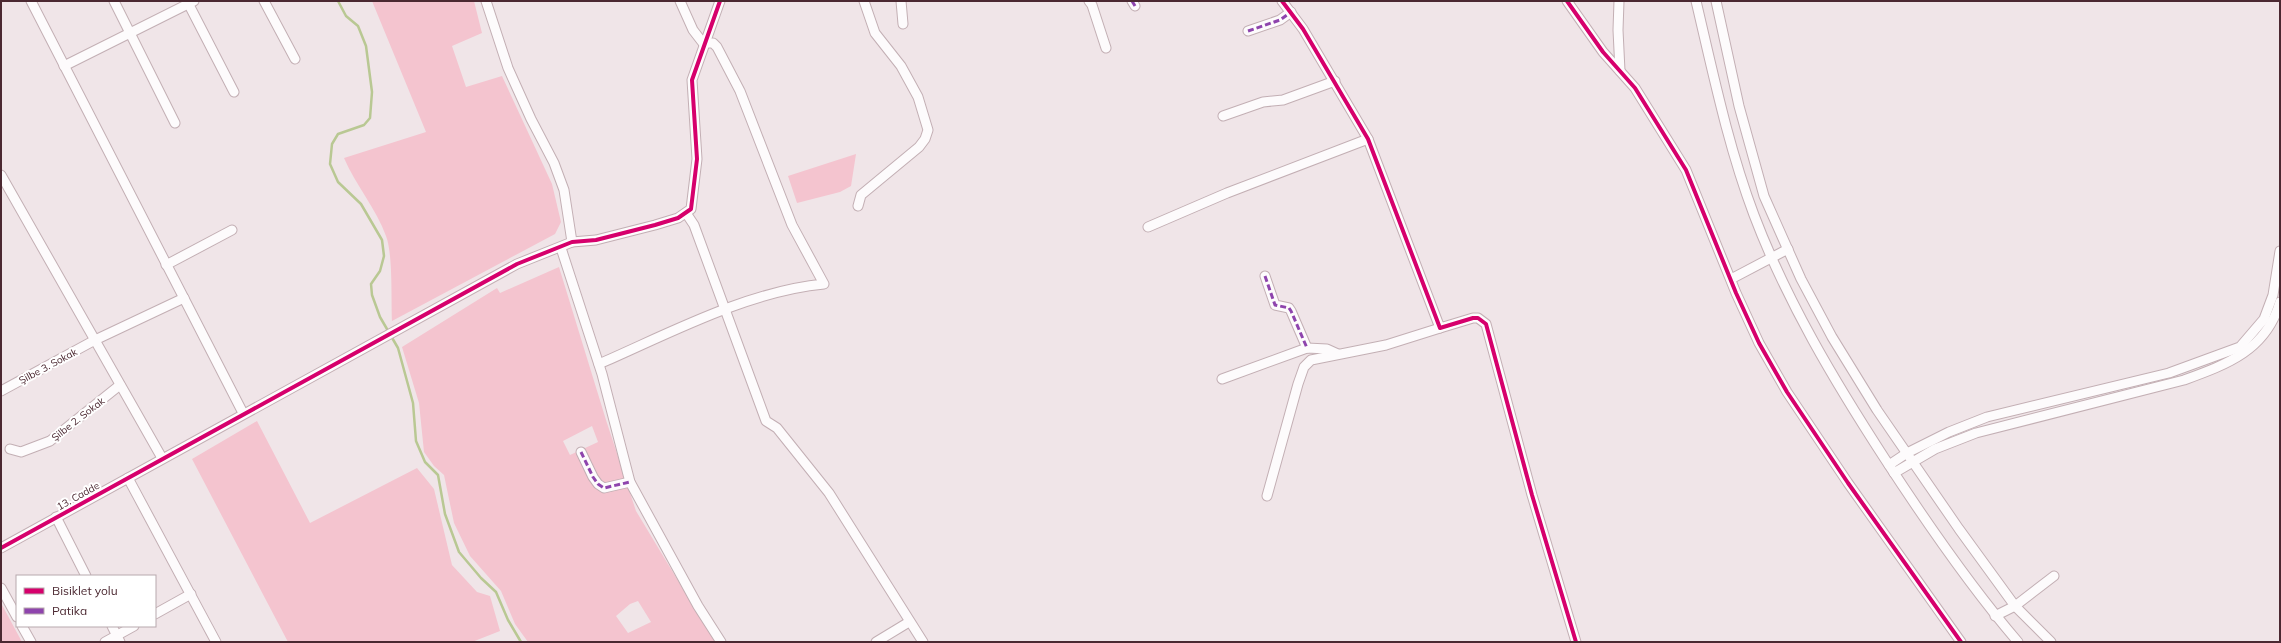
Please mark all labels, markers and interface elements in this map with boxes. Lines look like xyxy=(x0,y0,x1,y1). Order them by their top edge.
street label: Şilbe 3. Sokak xyxy=(17,345,80,387)
street label: Şilbe 2. Sokak xyxy=(49,394,108,444)
street label: 13. Cadde xyxy=(54,479,102,513)
legend xyxy=(16,575,156,627)
text: Bisiklet yolu xyxy=(52,583,118,598)
text: Patika xyxy=(52,603,87,618)

